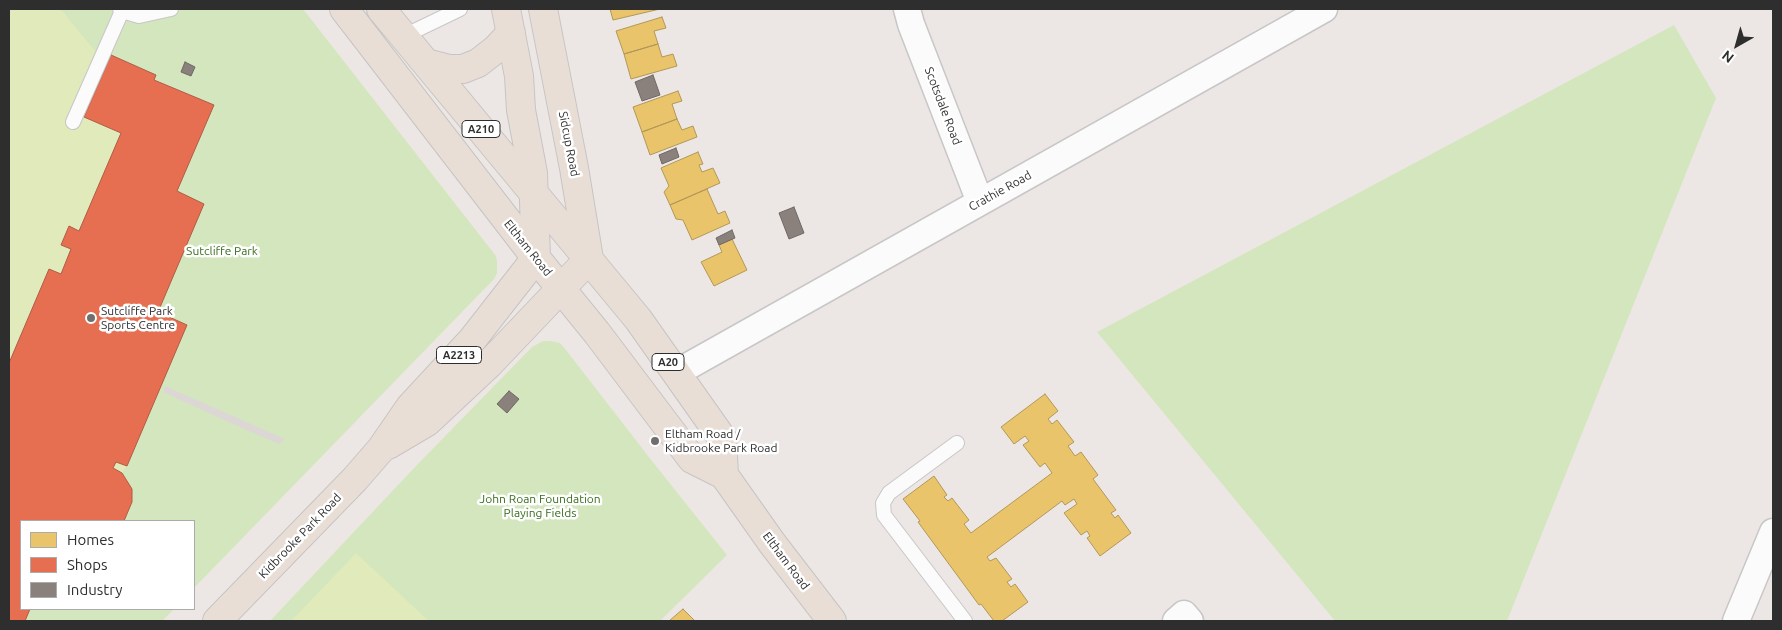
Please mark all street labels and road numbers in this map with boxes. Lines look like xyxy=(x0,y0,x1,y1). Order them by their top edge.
street label: Scotsdale Road xyxy=(922,65,964,147)
street label: Sidcup Road xyxy=(556,110,582,178)
road number: A210 xyxy=(462,120,500,138)
street label: Crathie Road xyxy=(966,168,1034,214)
street label: Eltham Road xyxy=(501,217,555,279)
road number: A2213 xyxy=(436,346,482,364)
road number: A20 xyxy=(652,354,684,371)
street label: Kidbrooke Park Road xyxy=(256,491,344,581)
street label: Eltham Road xyxy=(760,529,812,593)

